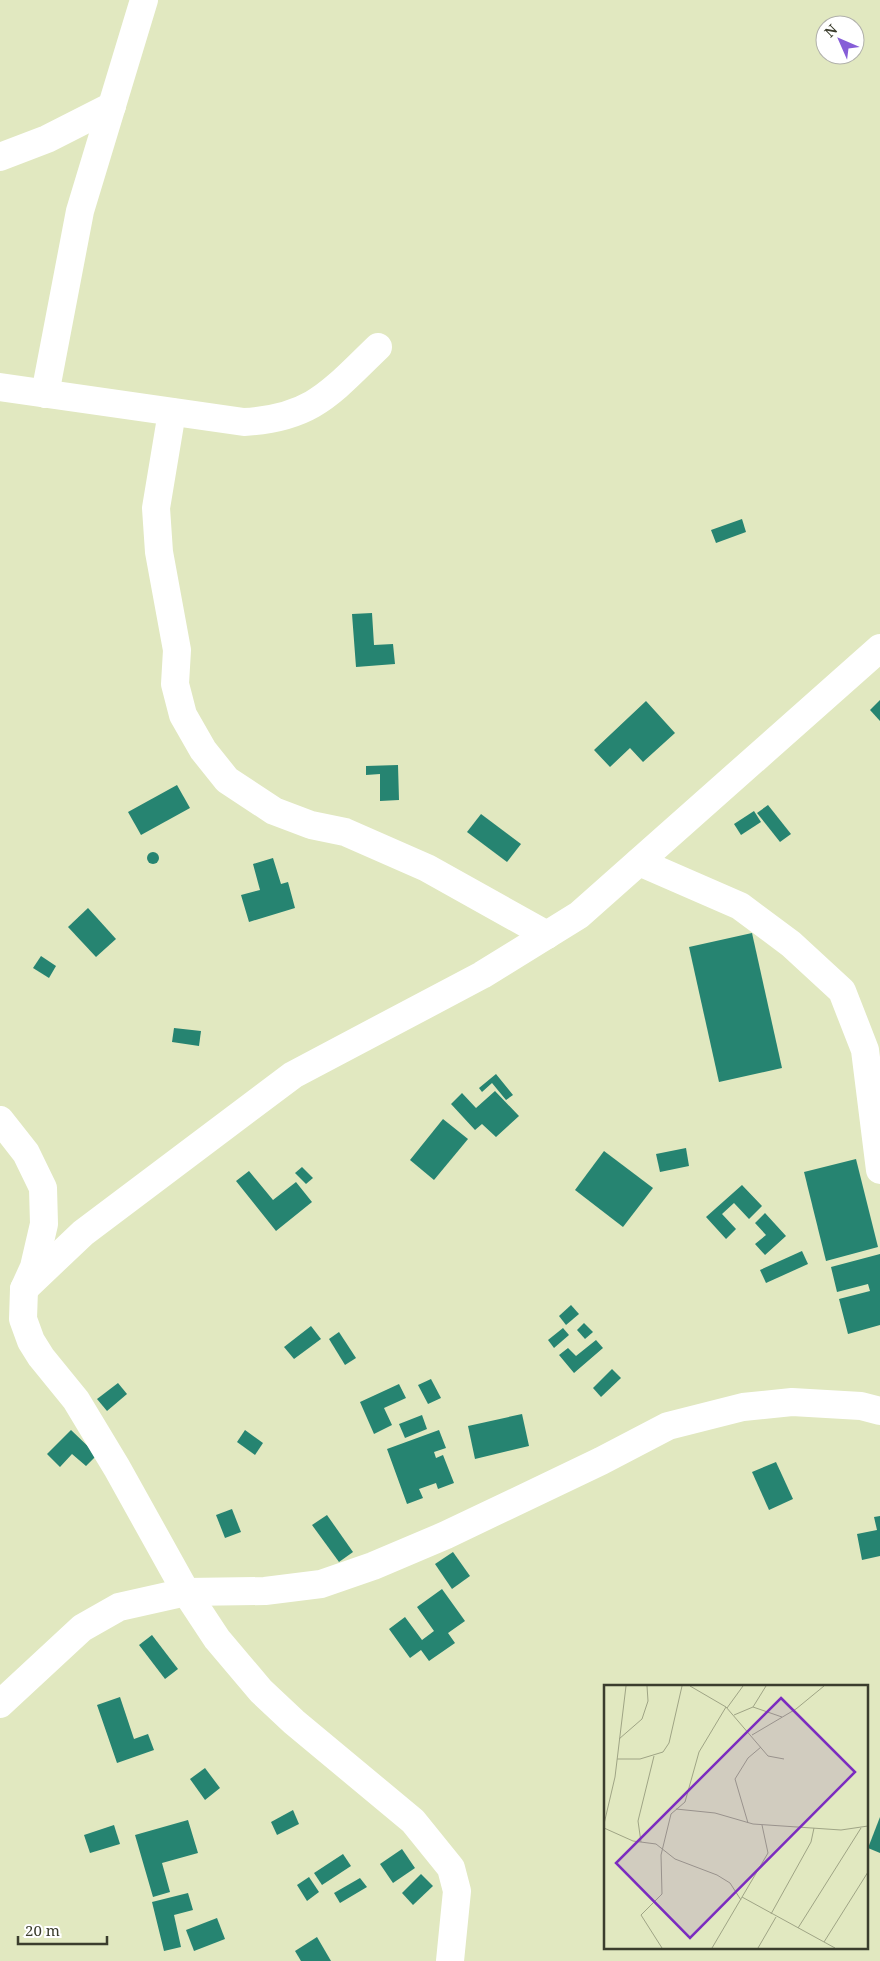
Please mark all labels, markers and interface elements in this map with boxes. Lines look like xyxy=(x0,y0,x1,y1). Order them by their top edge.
north arrow xyxy=(815,15,865,65)
text: N xyxy=(820,20,841,41)
inset map xyxy=(604,1685,868,1948)
scale bar xyxy=(18,1914,106,1946)
text: 20 m xyxy=(25,1920,60,1940)

